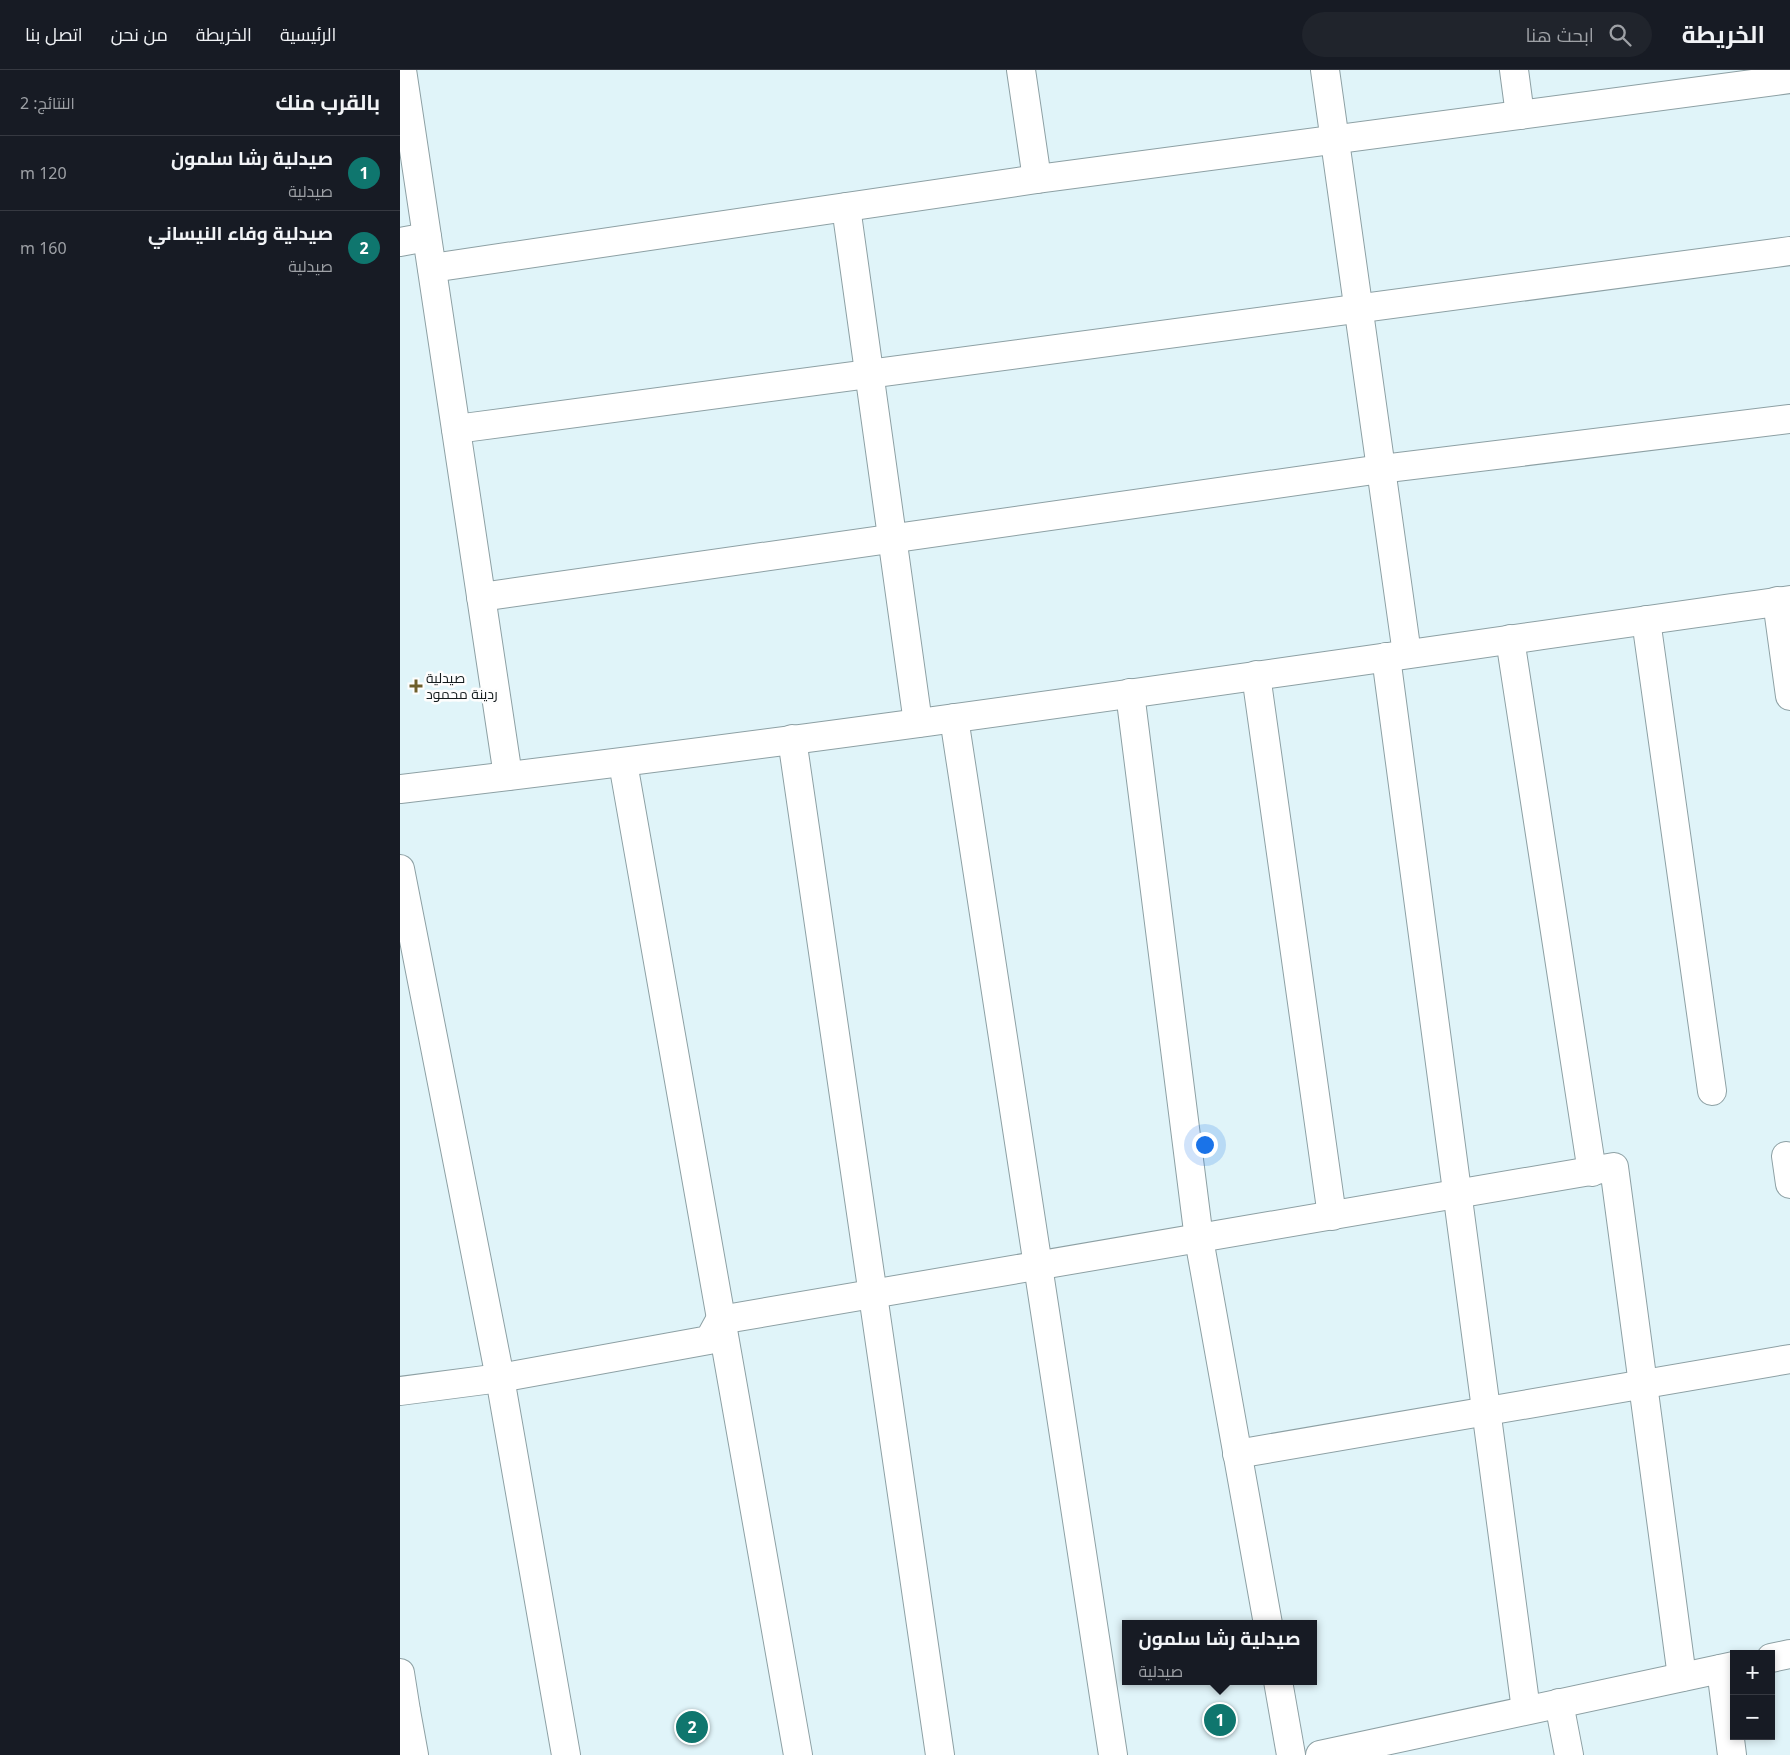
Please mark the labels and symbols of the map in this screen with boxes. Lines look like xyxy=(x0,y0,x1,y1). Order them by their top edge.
place label: صيدلية ردينة محمود xyxy=(426,668,498,703)
marker: صيدلية ردينة محمود xyxy=(410,680,422,692)
your location xyxy=(1192,1132,1218,1158)
pin: 1 xyxy=(1204,1701,1236,1739)
pin: 2 xyxy=(676,1708,708,1746)

